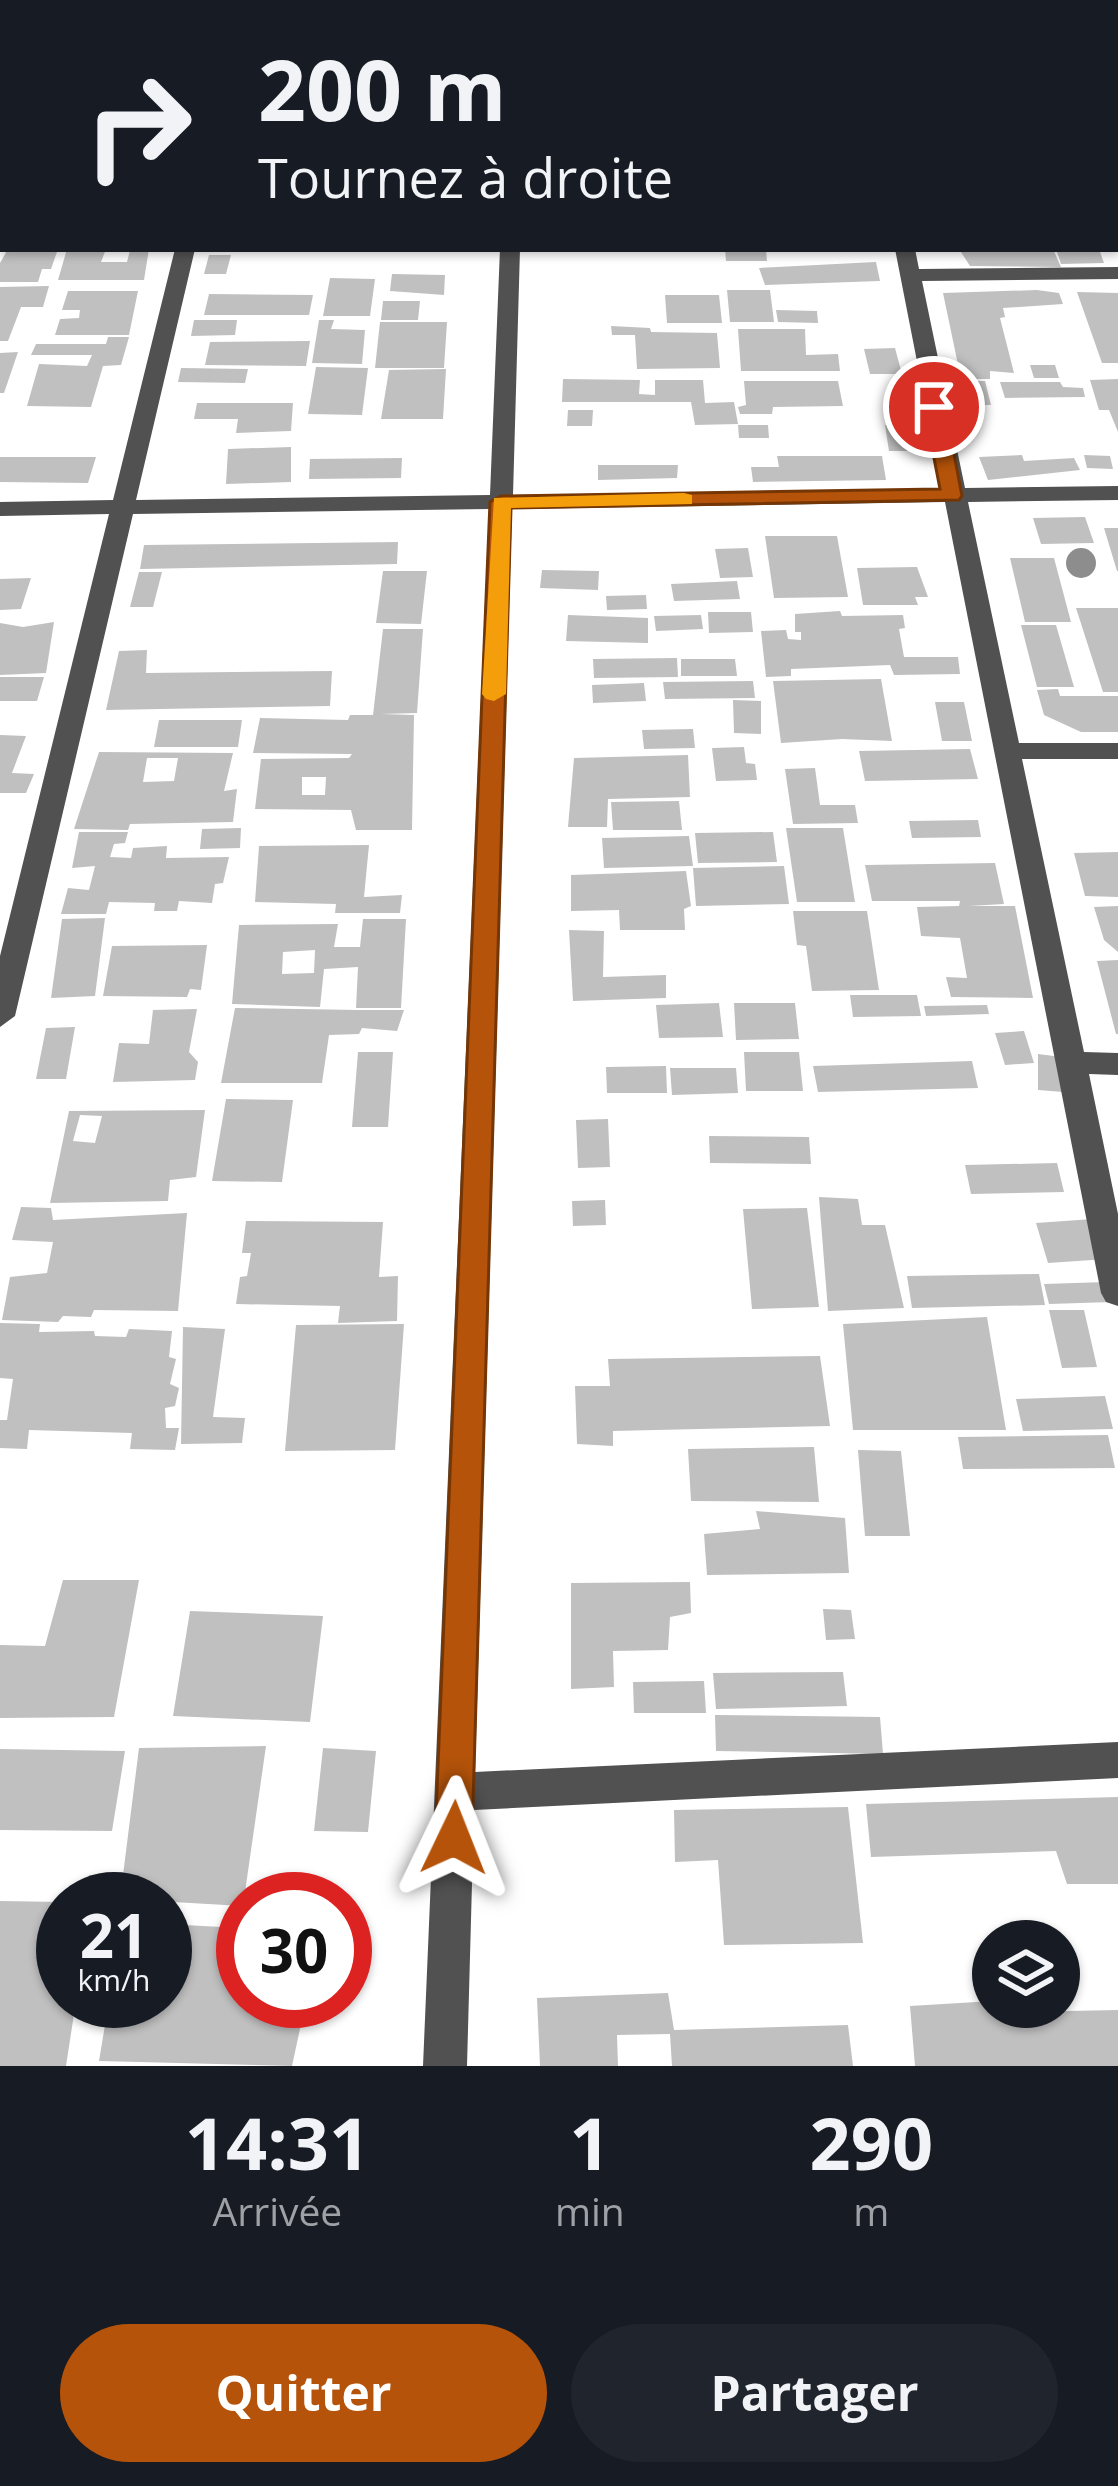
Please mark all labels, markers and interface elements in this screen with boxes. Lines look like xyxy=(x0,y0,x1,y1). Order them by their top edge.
text: 200 m xyxy=(258,31,506,146)
icon: right xyxy=(60,48,216,204)
text: Tournez à droite xyxy=(258,140,673,214)
pin xyxy=(883,356,985,458)
icon: arrive xyxy=(901,374,967,440)
position arrow xyxy=(391,1775,517,1901)
speed limit sign: 30 xyxy=(216,1872,372,2028)
text: 21 xyxy=(80,1894,148,1976)
map controls xyxy=(972,1920,1080,2028)
button: layers xyxy=(972,1920,1080,2028)
text: km/h xyxy=(78,1959,150,2000)
text: 14:31 xyxy=(185,2093,370,2191)
text: 1 xyxy=(569,2093,610,2191)
text: 290 xyxy=(810,2093,933,2191)
text: Arrivée xyxy=(213,2184,342,2237)
text: min xyxy=(555,2184,625,2237)
text: m xyxy=(853,2184,889,2237)
button: Quitter xyxy=(60,2324,547,2462)
button: Partager xyxy=(571,2324,1058,2462)

